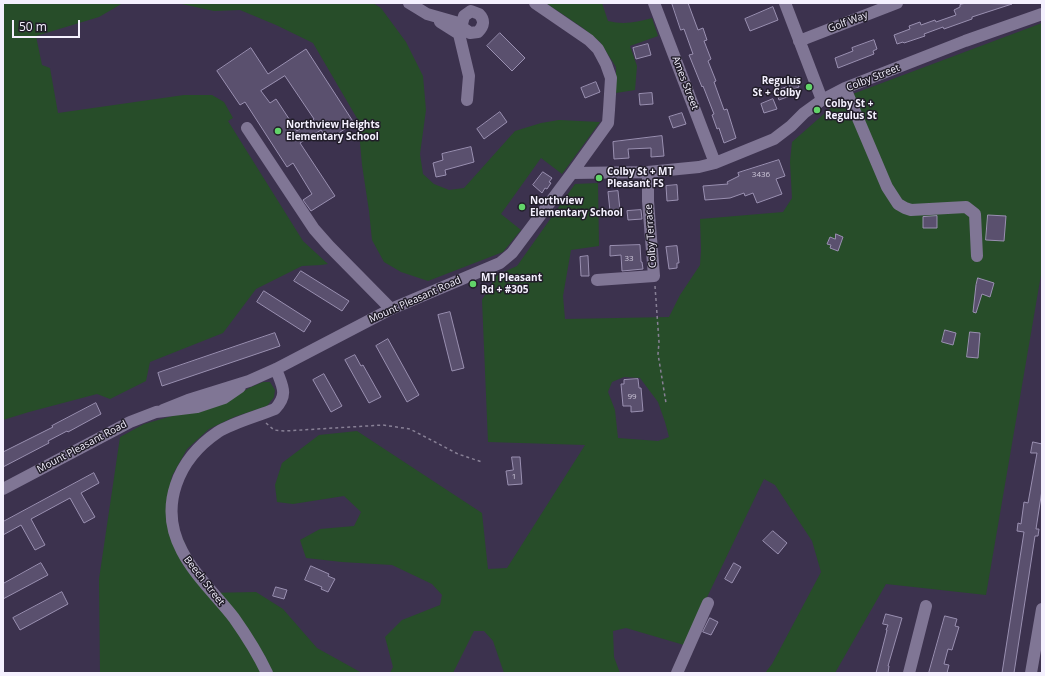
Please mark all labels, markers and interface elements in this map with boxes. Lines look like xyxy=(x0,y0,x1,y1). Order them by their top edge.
street label: Golf Way xyxy=(826,9,870,35)
scale bar xyxy=(14,12,82,38)
text: 50 m xyxy=(19,18,47,35)
street label: Ames Street xyxy=(669,54,701,112)
street label: Colby Street xyxy=(845,62,901,94)
place label: Regulus St + Colby xyxy=(753,75,801,98)
marker: Regulus St + Colby xyxy=(804,82,814,92)
place label: Colby St + Regulus St xyxy=(825,98,877,122)
marker: Colby St + Regulus St xyxy=(812,105,822,115)
place label: Northview Heights Elementary School xyxy=(286,119,380,142)
marker: Northview Heights Elementary School xyxy=(273,126,283,136)
place label: Colby St + MT Pleasant FS xyxy=(607,166,673,190)
house number: 3436 xyxy=(752,170,770,180)
marker: Colby St + MT Pleasant FS xyxy=(594,173,604,183)
place label: Northview Elementary School xyxy=(530,195,623,218)
marker: Northview Elementary School xyxy=(517,202,527,212)
street label: Colby Terrace xyxy=(643,204,659,268)
house number: 33 xyxy=(624,254,634,264)
place label: MT Pleasant Rd + #305 xyxy=(481,272,542,296)
street label: Mount Pleasant Road xyxy=(367,274,463,326)
marker: MT Pleasant Rd + #305 xyxy=(468,279,478,289)
house number: 99 xyxy=(627,392,637,402)
street label: Mount Pleasant Road xyxy=(35,418,129,476)
house number: 1 xyxy=(512,472,516,482)
street label: Beech Street xyxy=(181,554,227,608)

